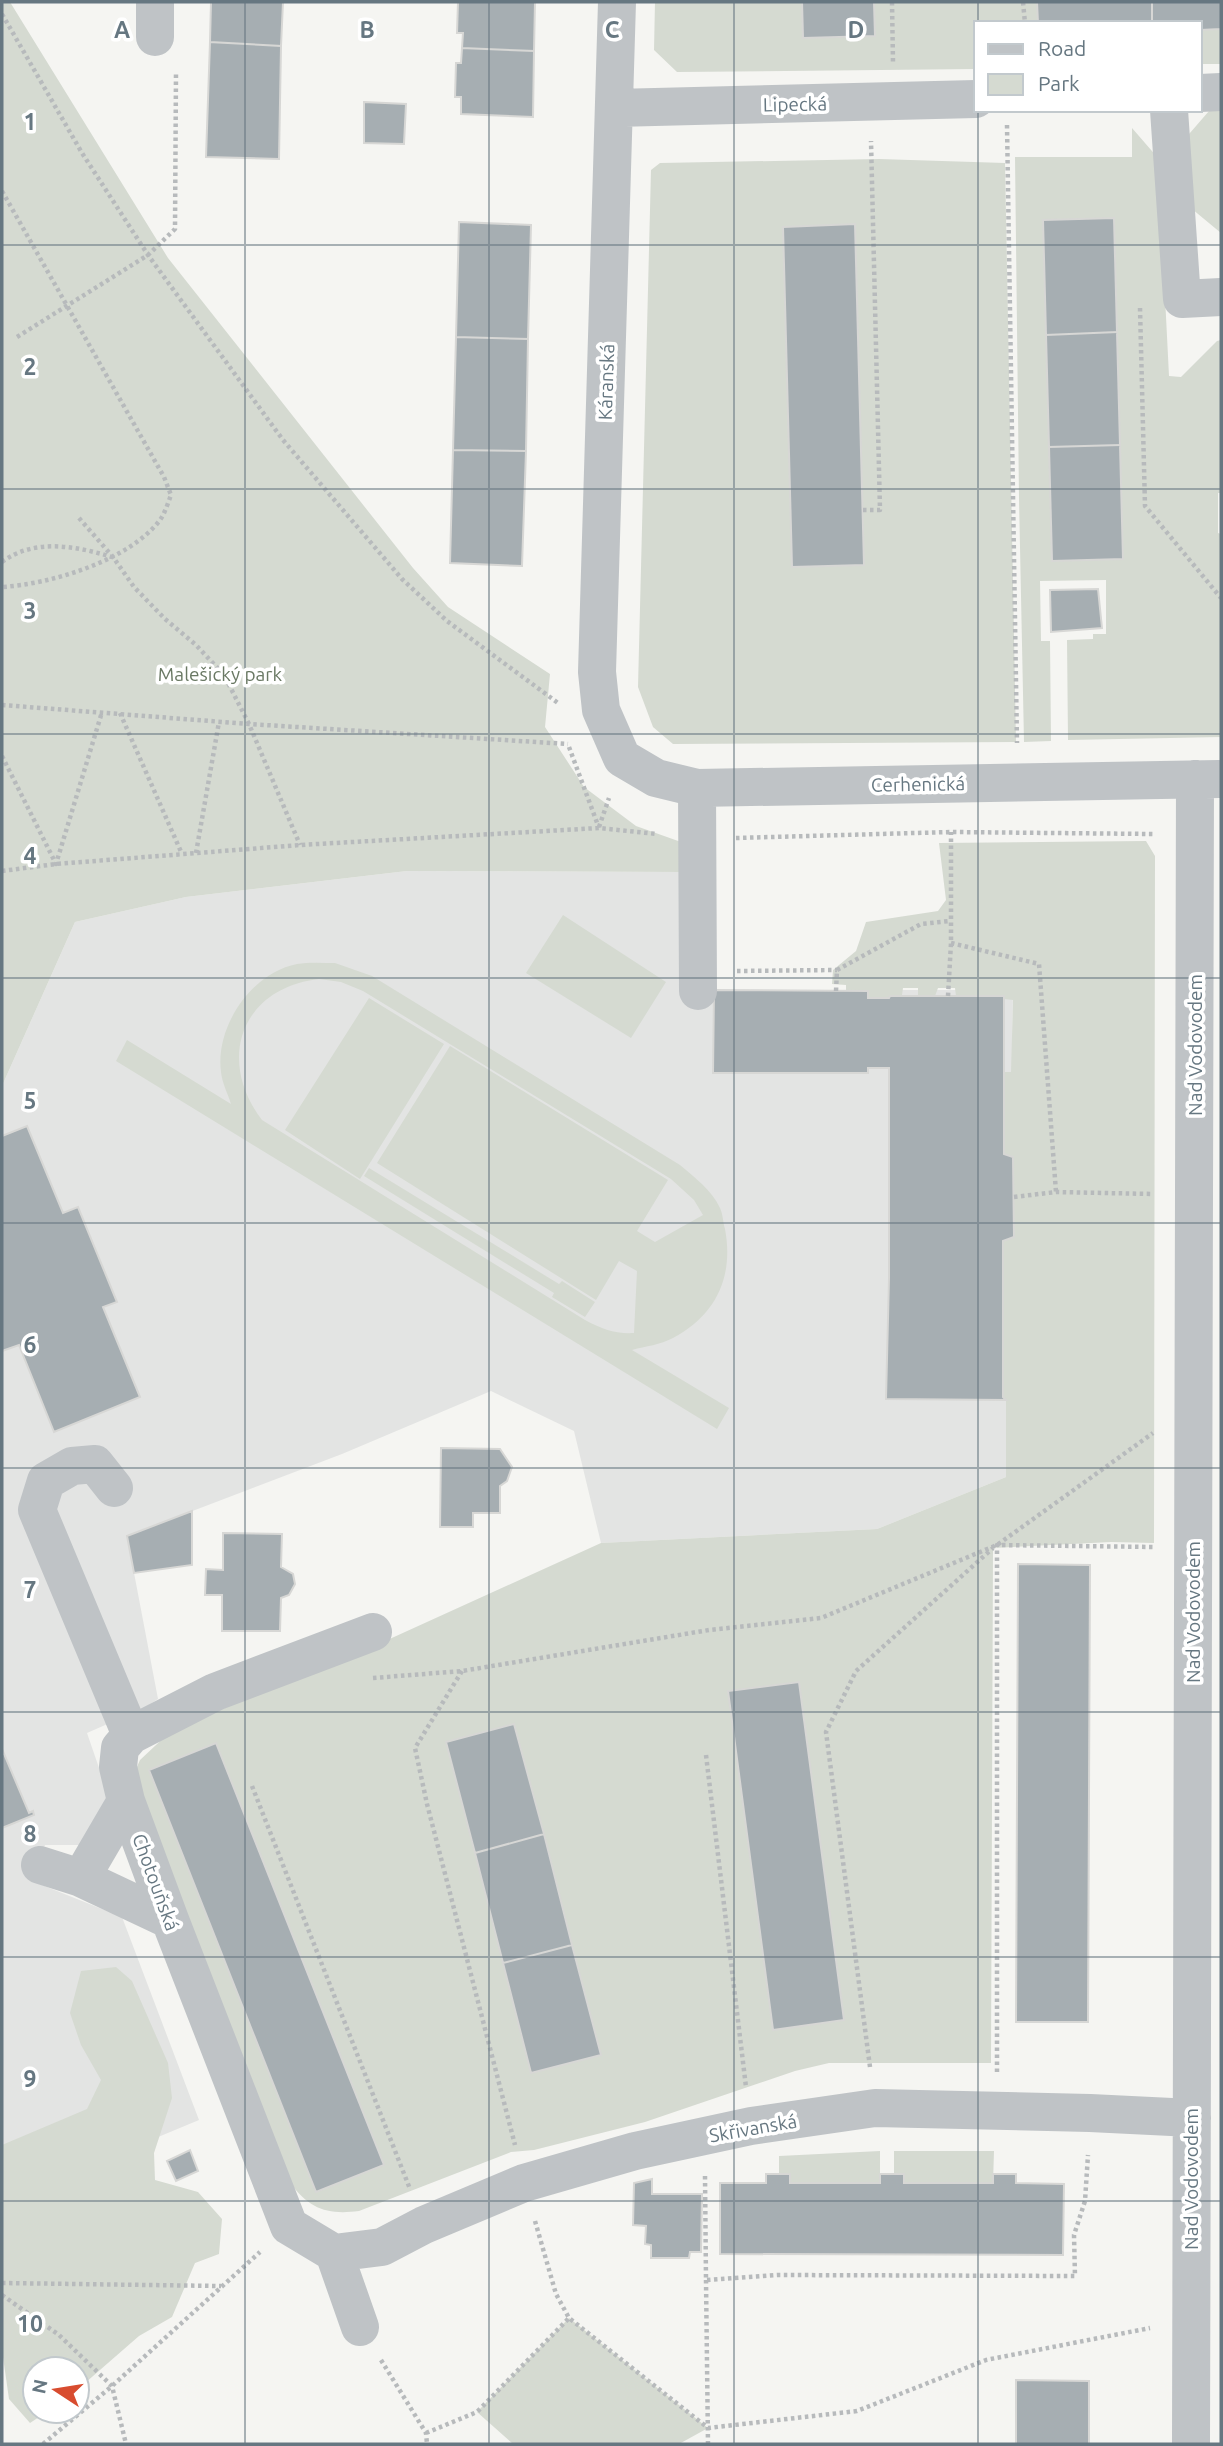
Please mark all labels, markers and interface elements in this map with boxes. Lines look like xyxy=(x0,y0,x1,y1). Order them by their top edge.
text: A xyxy=(114,17,130,42)
text: B xyxy=(359,17,375,42)
text: C xyxy=(605,17,620,42)
text: D xyxy=(848,17,864,42)
legend xyxy=(974,21,1202,112)
text: Road xyxy=(1038,36,1086,60)
text: Park xyxy=(1038,71,1080,95)
street label: Lipecká xyxy=(763,92,827,116)
text: 1 xyxy=(24,109,36,134)
street label: Káranská xyxy=(594,343,618,421)
text: 2 xyxy=(24,354,36,379)
text: 3 xyxy=(24,598,36,623)
park label: Malešický park xyxy=(158,663,283,685)
street label: Cerhenická xyxy=(871,772,965,796)
text: 4 xyxy=(24,843,37,868)
street label: Nad Vodovodem xyxy=(1184,974,1206,1116)
text: 5 xyxy=(24,1088,36,1113)
text: 6 xyxy=(24,1332,37,1357)
street label: Nad Vodovodem xyxy=(1182,1541,1204,1683)
text: 7 xyxy=(24,1577,36,1602)
text: 8 xyxy=(24,1821,36,1846)
street label: Chotouňská xyxy=(128,1831,184,1933)
text: 9 xyxy=(24,2066,36,2091)
street label: Nad Vodovodem xyxy=(1180,2108,1202,2250)
street label: Skřivanská xyxy=(707,2109,799,2147)
text: 10 xyxy=(17,2311,43,2336)
north arrow xyxy=(21,2355,91,2425)
text: N xyxy=(27,2377,52,2396)

